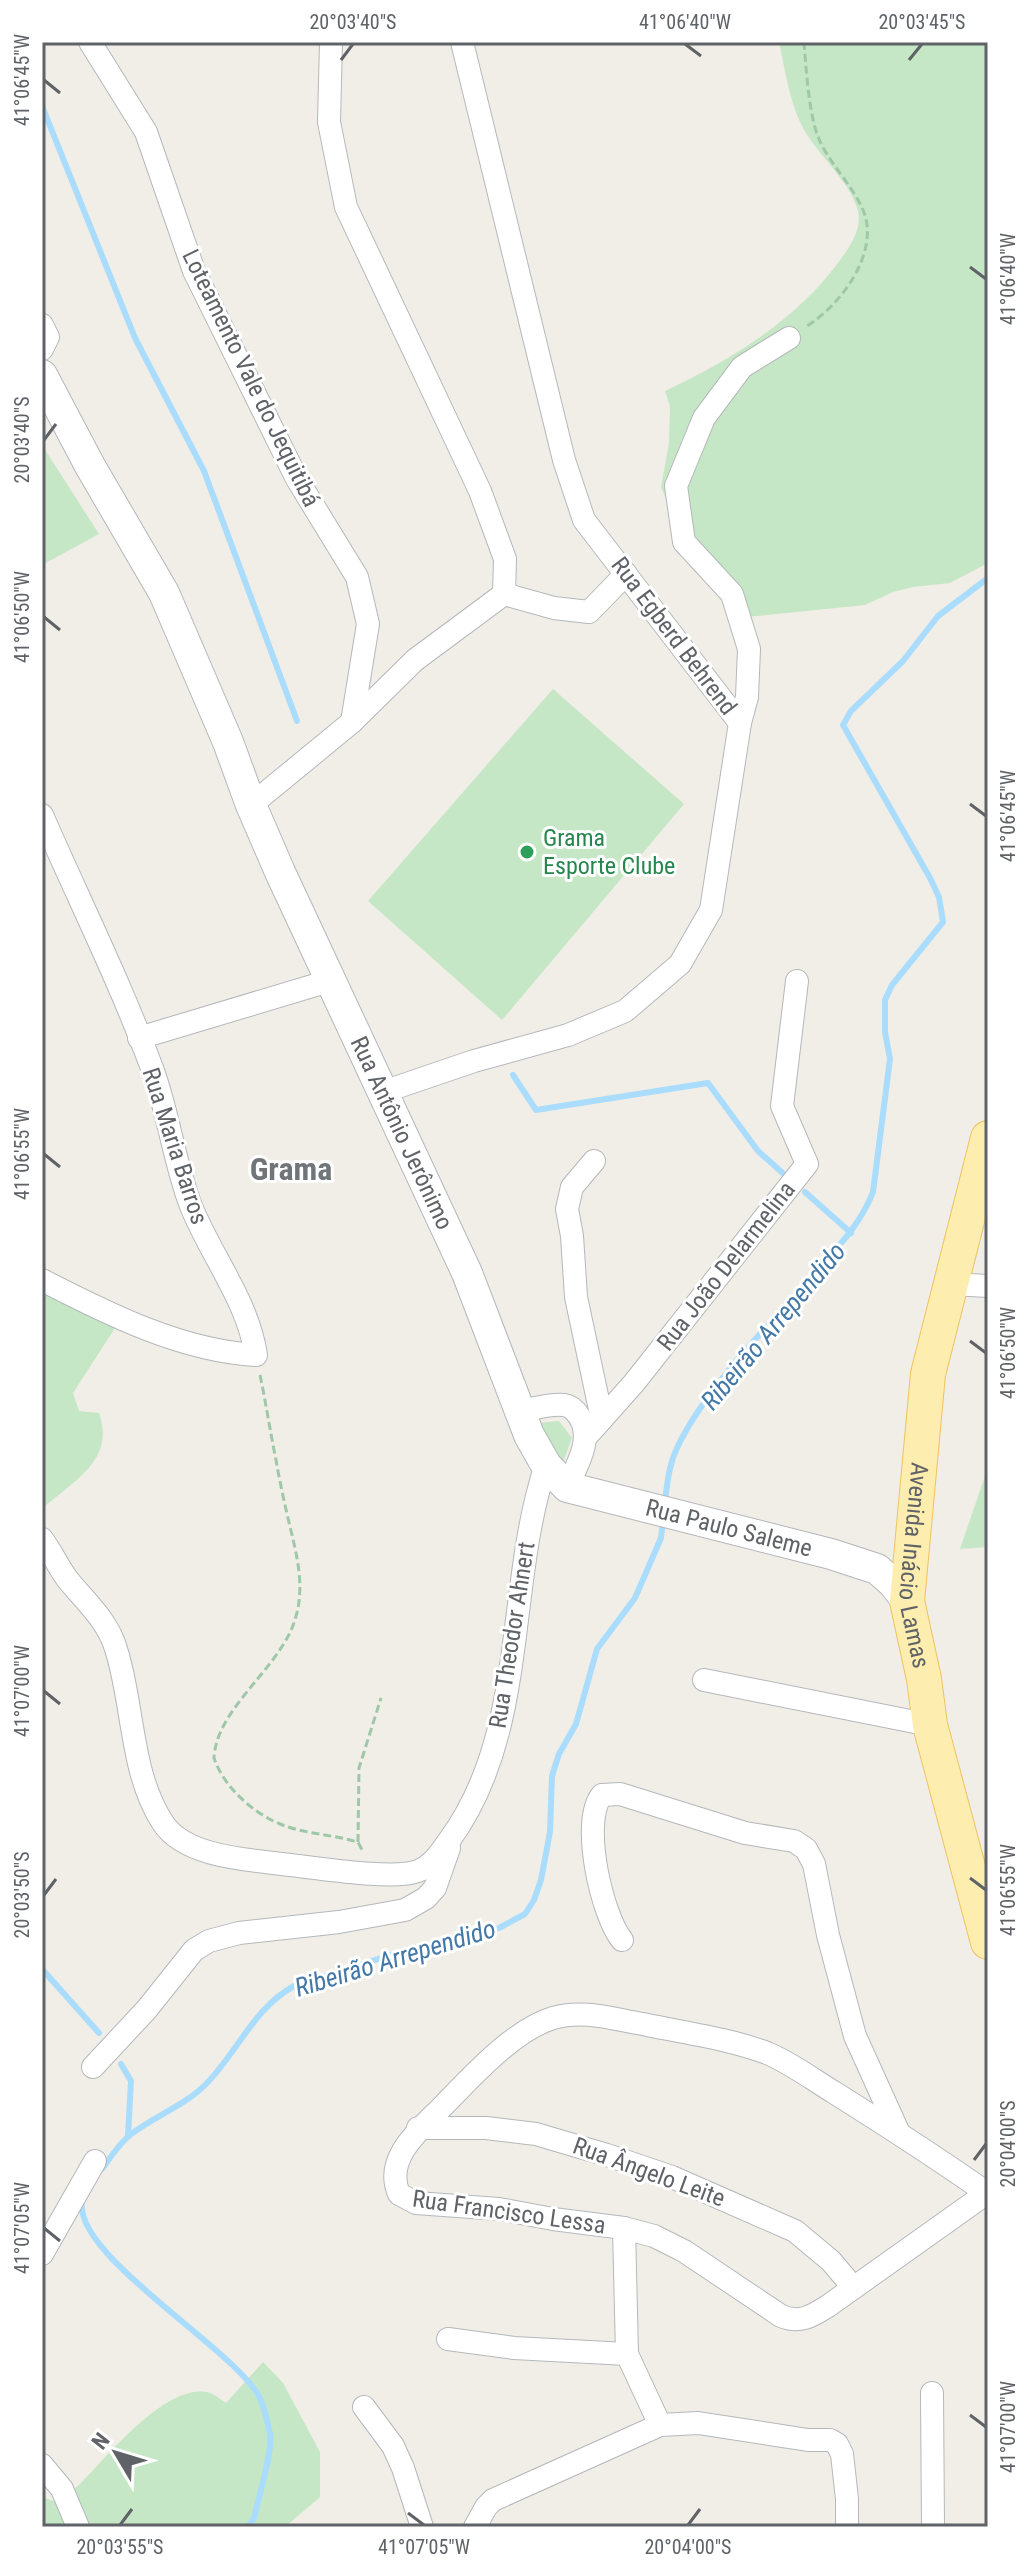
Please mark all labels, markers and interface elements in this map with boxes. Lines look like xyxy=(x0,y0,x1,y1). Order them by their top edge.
text: 20°03'40"S xyxy=(310,10,396,34)
text: 41°06'40"W xyxy=(639,10,731,34)
text: 20°03'45"S xyxy=(879,10,965,34)
text: 41°06'45"W xyxy=(10,34,34,126)
text: 41°06'40"W xyxy=(996,233,1020,325)
street label: Loteamento Vale do Jequitibá xyxy=(176,245,326,511)
text: 20°03'40"S xyxy=(10,397,34,483)
street label: Rua Egberd Behrend xyxy=(606,552,742,720)
text: 41°06'50"W xyxy=(10,571,34,663)
text: 41°06'45"W xyxy=(996,770,1020,862)
place label: Grama Esporte Clube xyxy=(543,824,675,880)
marker: Grama Esporte Clube xyxy=(518,843,536,861)
street label: Rua Antônio Jerônimo xyxy=(345,1032,459,1234)
street label: Rua Maria Barros xyxy=(137,1064,213,1228)
text: 41°06'55"W xyxy=(10,1108,34,1200)
district label: Grama xyxy=(250,1150,332,1188)
street label: Rua João Delarmelina xyxy=(651,1176,801,1356)
water label: Ribeirão Arrependido xyxy=(694,1236,852,1416)
text: 41°06'50"W xyxy=(996,1307,1020,1399)
street label: Avenida Inácio Lamas xyxy=(893,1461,935,1671)
street label: Rua Paulo Saleme xyxy=(643,1494,815,1563)
street label: Rua Theodor Ahnert xyxy=(483,1540,541,1730)
text: 41°07'00"W xyxy=(10,1645,34,1737)
text: 41°06'55"W xyxy=(996,1844,1020,1936)
text: 20°03'50"S xyxy=(10,1852,34,1938)
water label: Ribeirão Arrependido xyxy=(291,1913,499,2003)
text: 20°04'00"S xyxy=(996,2101,1020,2187)
street label: Rua Ângelo Leite xyxy=(569,2132,729,2212)
text: 41°07'05"W xyxy=(10,2182,34,2274)
street label: Rua Francisco Lessa xyxy=(411,2185,607,2239)
text: 41°07'00"W xyxy=(996,2381,1020,2473)
north arrow xyxy=(76,2413,156,2493)
text: N xyxy=(87,2428,115,2454)
text: 20°03'55"S xyxy=(77,2535,163,2559)
text: 41°07'05"W xyxy=(378,2535,470,2559)
text: 20°04'00"S xyxy=(645,2535,731,2559)

